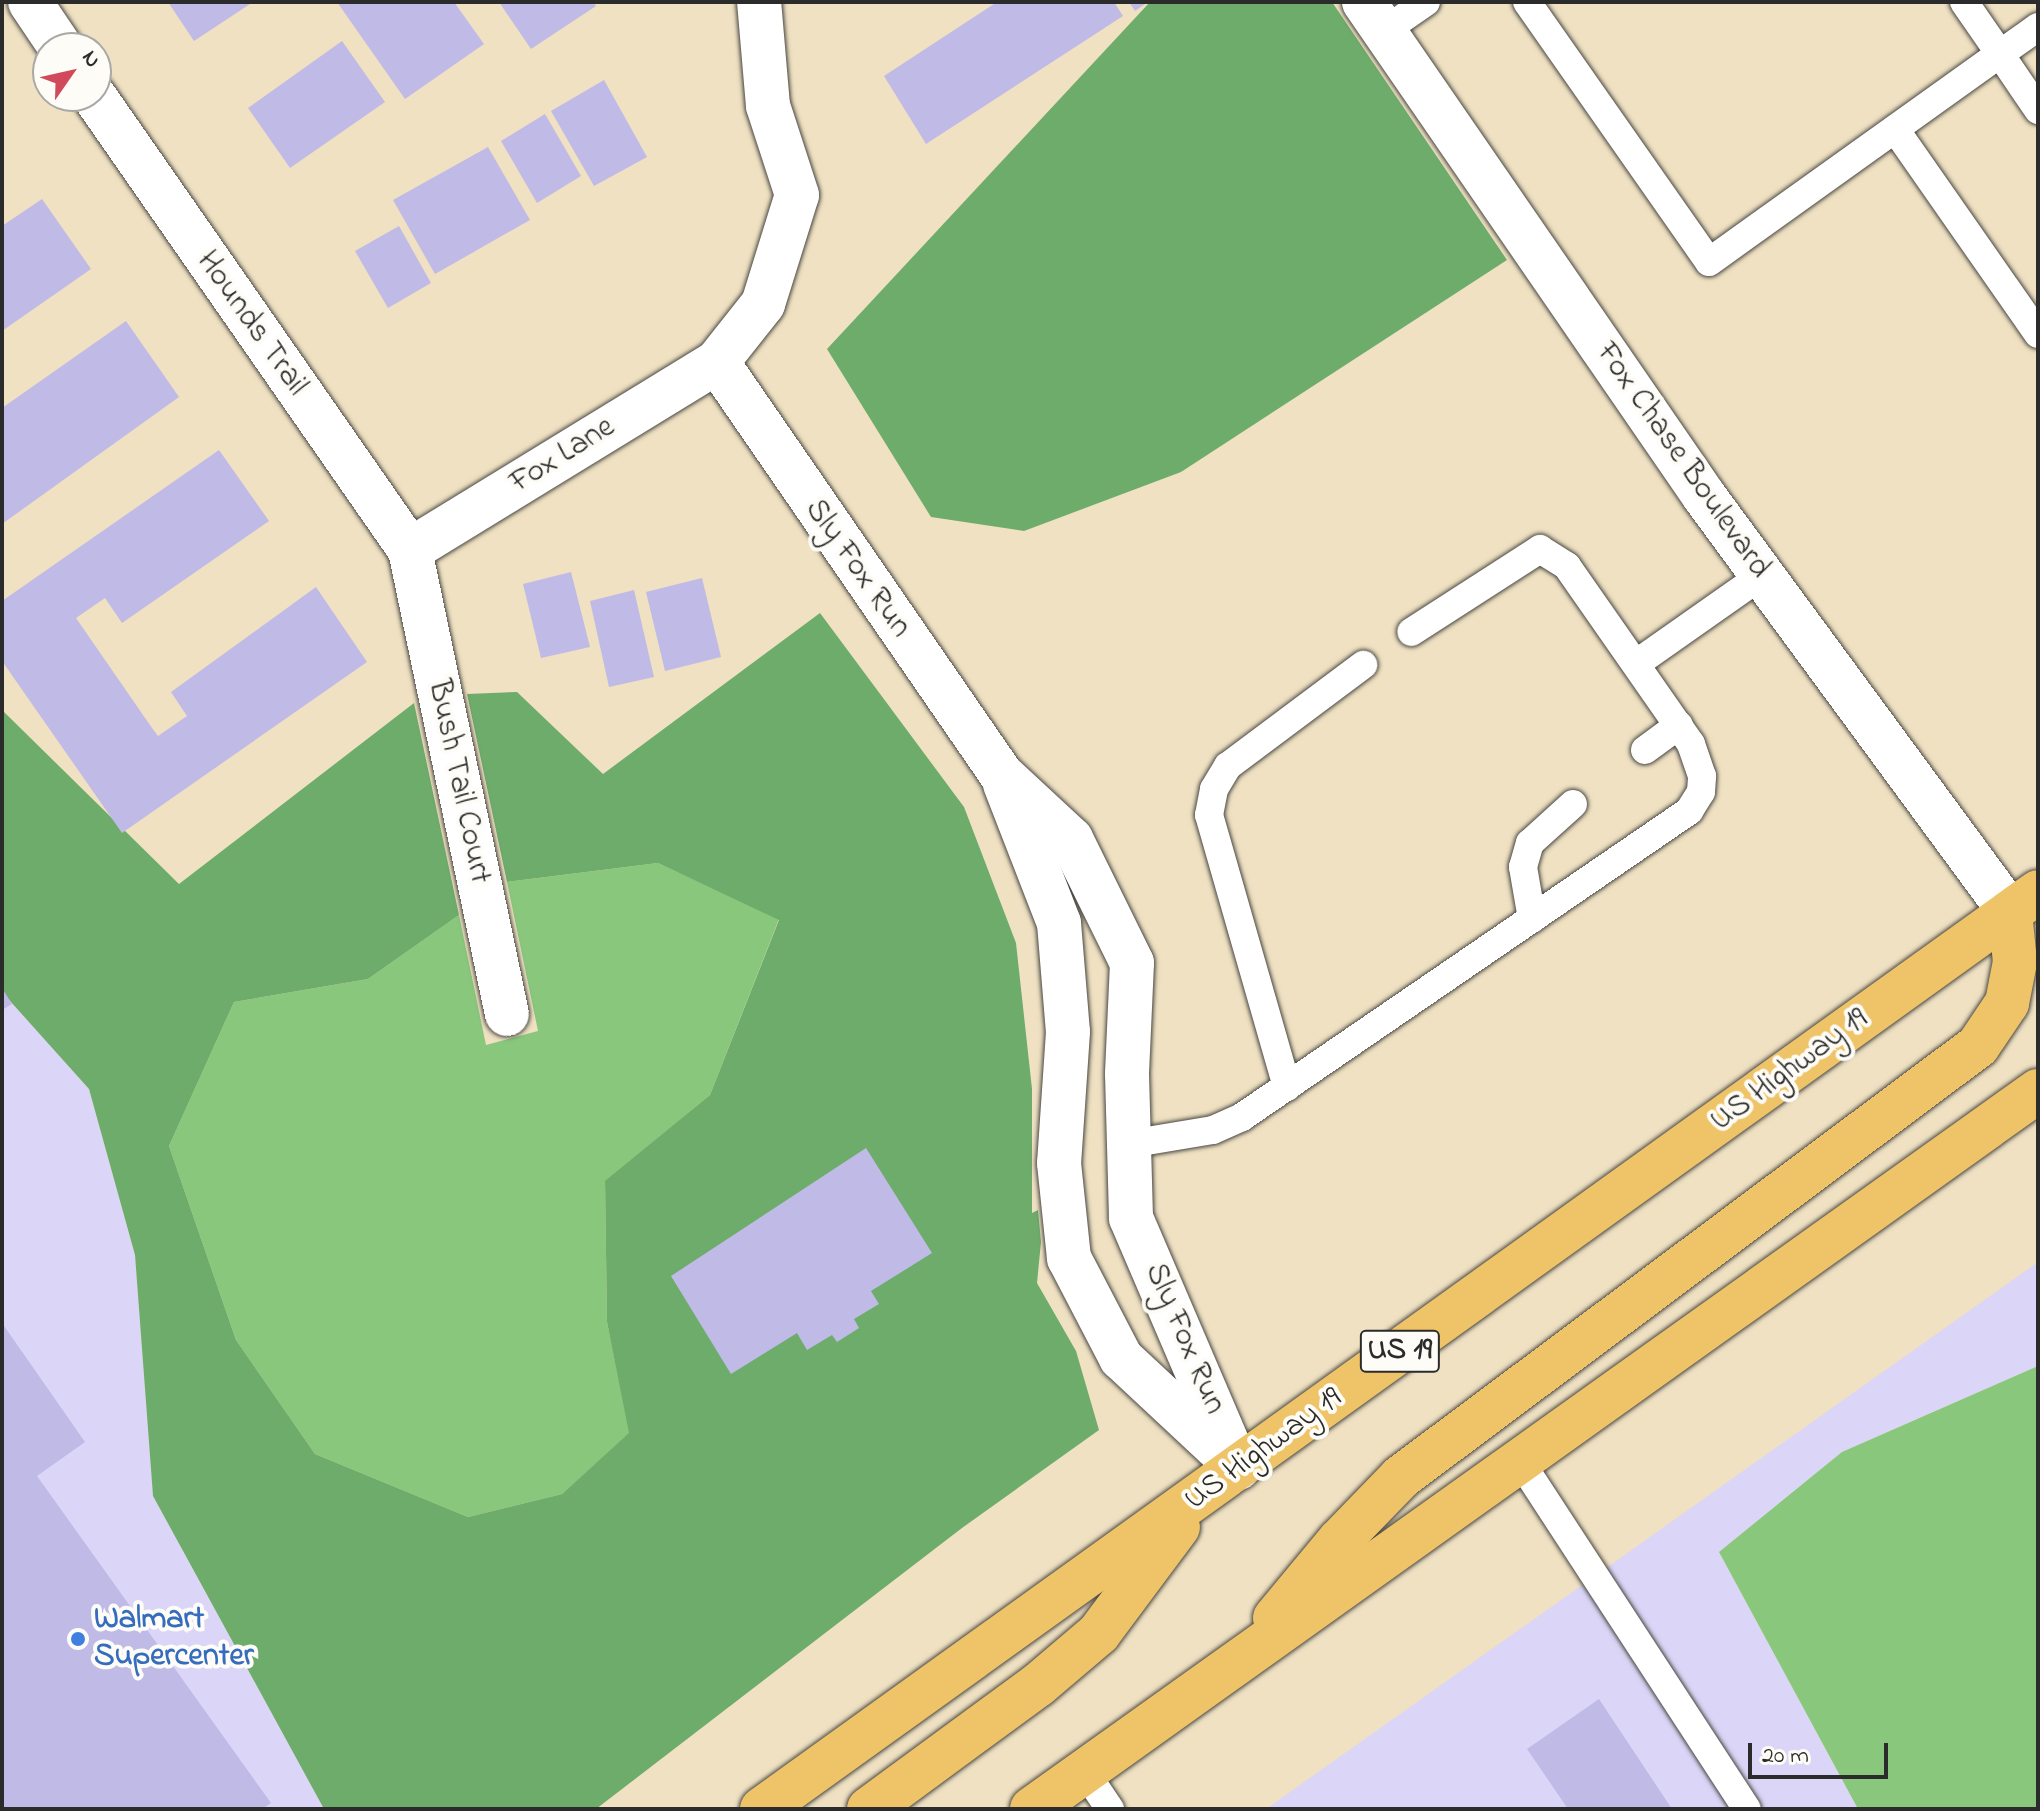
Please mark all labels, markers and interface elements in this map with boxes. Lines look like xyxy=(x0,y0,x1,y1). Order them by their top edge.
north arrow xyxy=(32,32,112,112)
text: N xyxy=(73,45,108,75)
street label: Hounds Trail xyxy=(187,244,315,404)
street label: Fox Chase Boulevard xyxy=(1586,336,1778,586)
street label: Fox Lane xyxy=(504,409,622,503)
street label: Sly Fox Run xyxy=(795,492,919,646)
street label: Bush Tail Court xyxy=(418,677,498,887)
street label: US Highway 19 xyxy=(1704,1001,1876,1141)
street label: Sly Fox Run xyxy=(1135,1258,1233,1420)
road number: US 19 xyxy=(1358,1325,1442,1377)
street label: US Highway 19 xyxy=(1178,1380,1350,1520)
place label: Walmart Supercenter xyxy=(94,1602,254,1677)
marker: Walmart Supercenter xyxy=(69,1630,87,1648)
scale bar xyxy=(1752,1727,1892,1777)
text: 20 m xyxy=(1762,1739,1809,1774)

